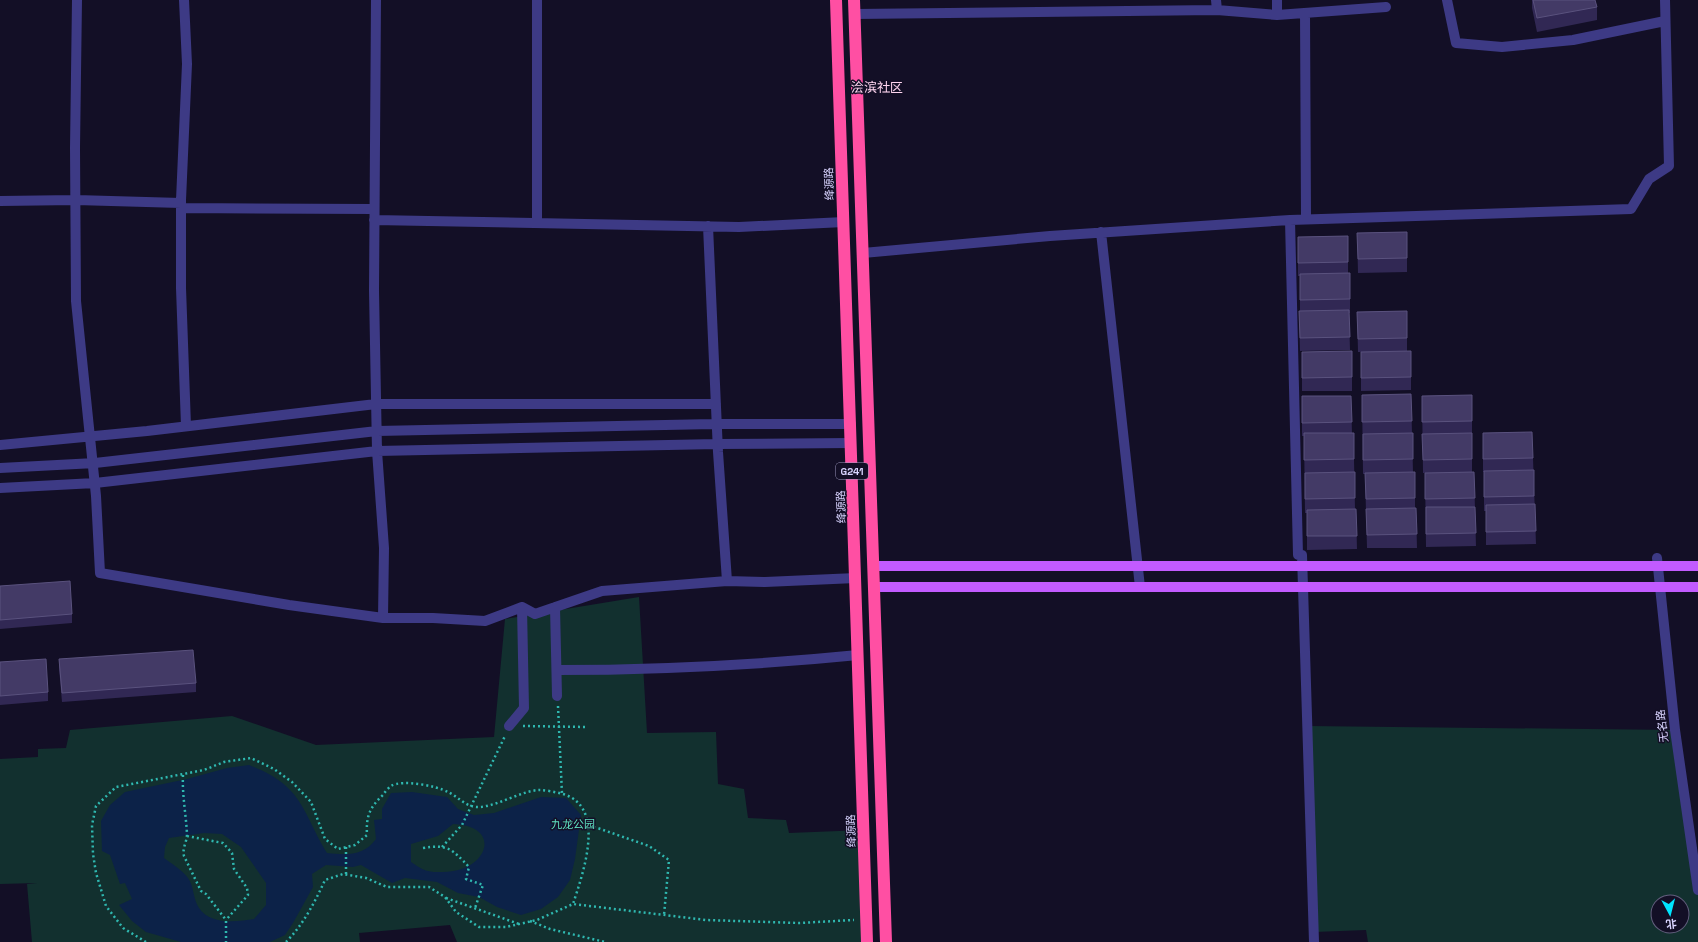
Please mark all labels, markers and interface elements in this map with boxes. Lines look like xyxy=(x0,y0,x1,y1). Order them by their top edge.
district label: 浍滨社区 xyxy=(851,79,903,96)
street label: 绛源路 xyxy=(821,167,837,201)
road number: G241 xyxy=(836,463,868,479)
street label: 绛源路 xyxy=(833,490,849,524)
street label: 无名路 xyxy=(1653,709,1671,743)
street label: 绛源路 xyxy=(843,814,859,848)
park label: 九龙公园 xyxy=(551,817,595,831)
north arrow xyxy=(1650,894,1690,934)
text: 北 xyxy=(1665,916,1678,932)

